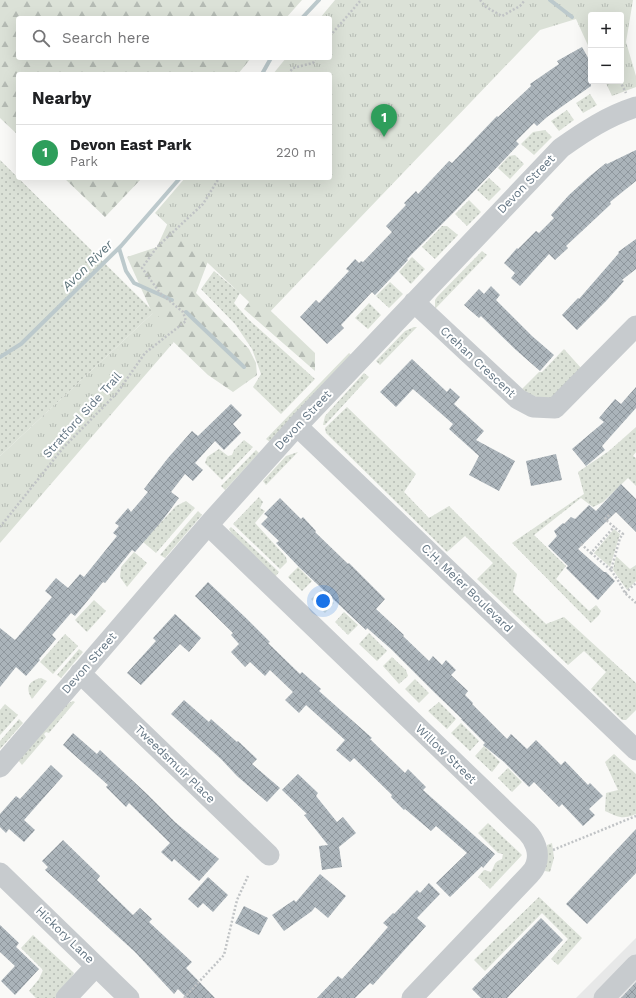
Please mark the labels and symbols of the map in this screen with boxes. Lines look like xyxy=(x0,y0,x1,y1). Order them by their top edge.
pin: 1 xyxy=(371,104,397,137)
street label: Devon Street xyxy=(494,152,558,216)
water label: Avon River xyxy=(58,236,116,294)
street label: Crehan Crescent xyxy=(437,324,519,400)
street label: Stratford Side Trail xyxy=(40,369,124,461)
street label: Devon Street xyxy=(272,387,334,453)
street label: C.H. Meier Boulevard xyxy=(419,541,515,635)
your location xyxy=(313,591,333,611)
street label: Devon Street xyxy=(59,630,119,696)
street label: Tweedsmuir Place xyxy=(132,722,218,806)
street label: Willow Street xyxy=(413,722,479,786)
street label: Hickory Lane xyxy=(33,904,97,966)

